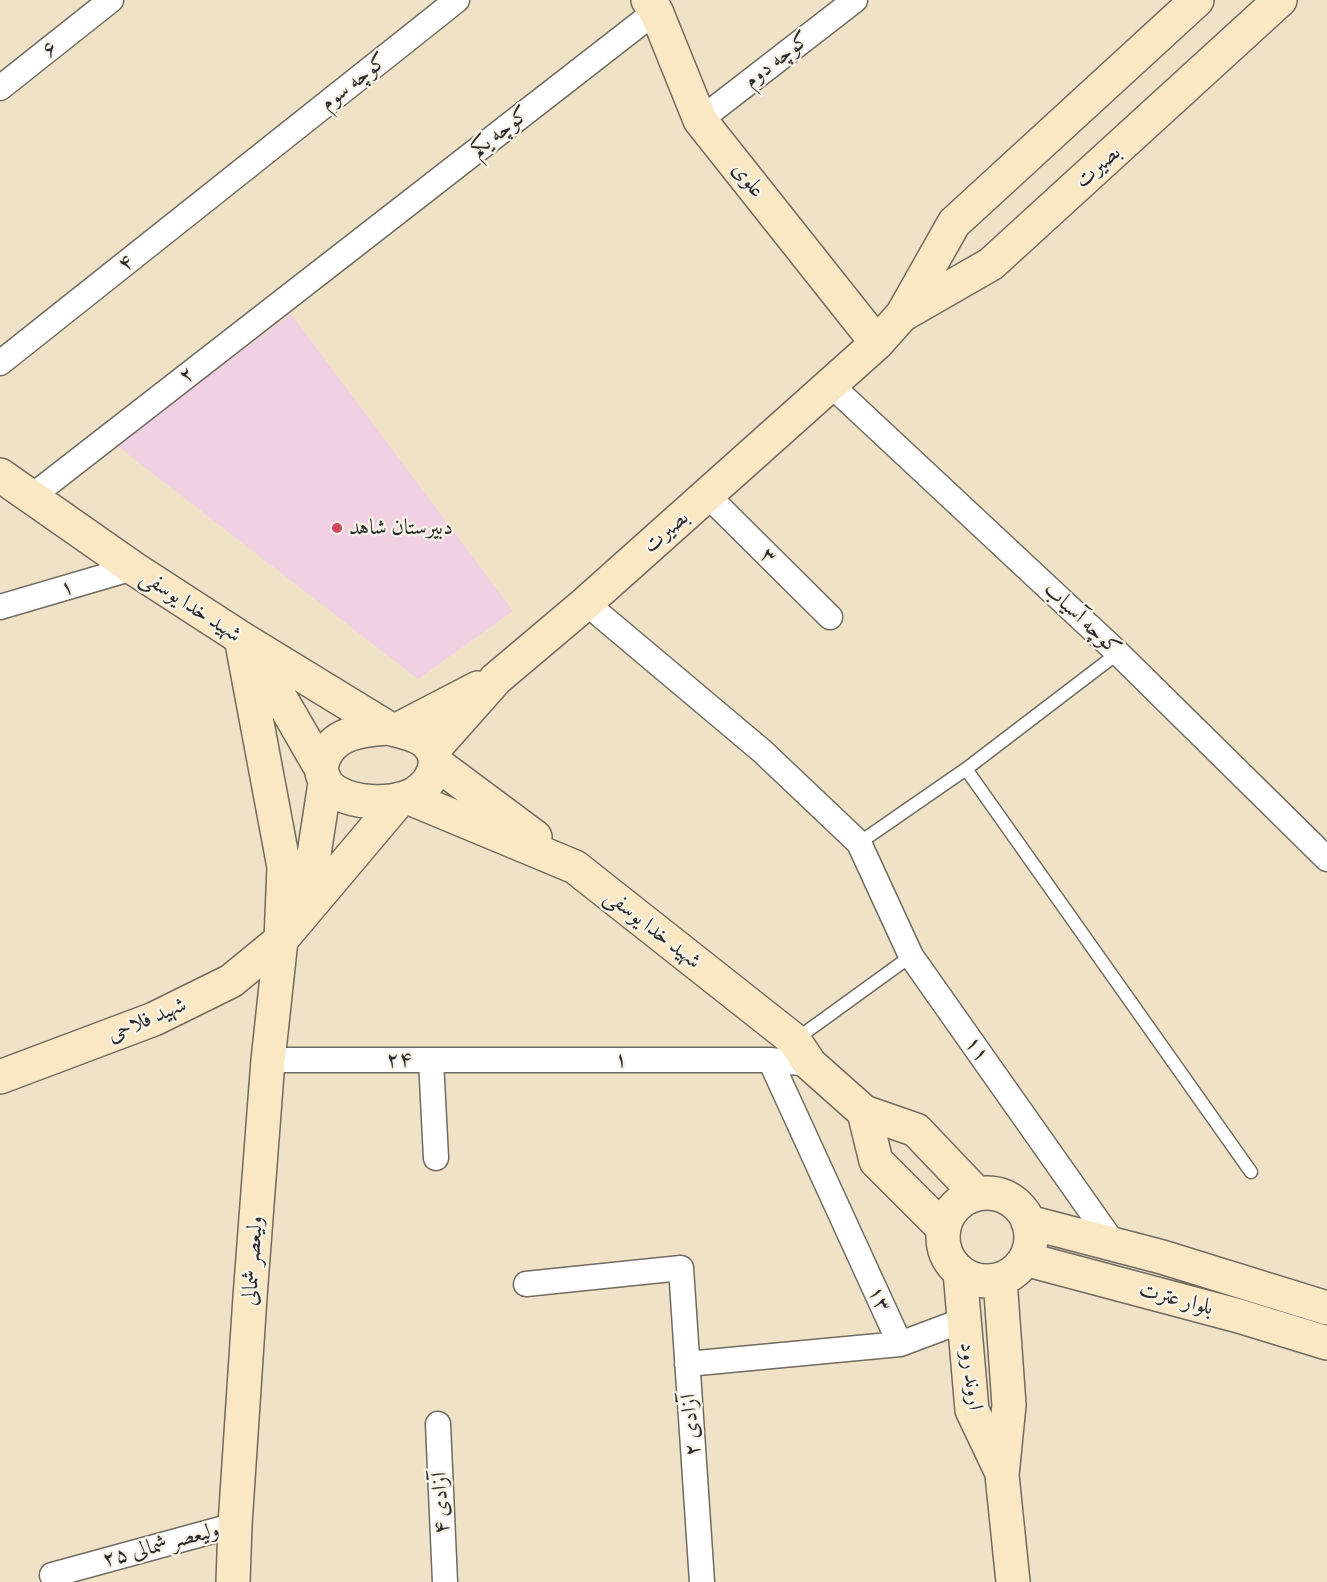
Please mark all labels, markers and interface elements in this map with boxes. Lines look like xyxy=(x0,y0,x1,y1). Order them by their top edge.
street label: کوچه دوم xyxy=(739,26,815,94)
street label: ۶ xyxy=(37,35,63,63)
street label: کوچه سوم xyxy=(315,48,393,116)
street label: کوچه یکم xyxy=(465,101,535,163)
street label: بصیرت xyxy=(1070,140,1126,194)
street label: علوی xyxy=(726,157,770,203)
street label: ۴ xyxy=(113,249,139,277)
street label: ۲ xyxy=(174,361,200,389)
street label: بصیرت xyxy=(638,505,694,559)
place label: دبیرستان شاهد xyxy=(349,515,453,541)
marker: دبیرستان شاهد xyxy=(330,521,344,535)
street label: ۳ xyxy=(754,542,782,570)
street label: شهید خدا یوسفی xyxy=(136,564,246,648)
street label: ۱ xyxy=(57,574,77,602)
street label: کوچه آسیاب xyxy=(1038,577,1126,661)
street label: شهید خدا یوسفی xyxy=(600,883,706,975)
street label: شهید فلاحی xyxy=(103,992,191,1048)
street label: ۱۱ xyxy=(959,1031,995,1067)
street label: ۲۴ xyxy=(386,1047,412,1073)
street label: ۱ xyxy=(615,1047,627,1073)
street label: ولیعصر شمالی xyxy=(237,1215,269,1307)
street label: بلوار عترت xyxy=(1136,1276,1216,1322)
street label: ۱۳ xyxy=(862,1282,896,1316)
street label: اروند رود xyxy=(954,1340,988,1412)
street label: آزادی ۲ xyxy=(676,1393,706,1457)
street label: آزادی ۴ xyxy=(427,1471,455,1535)
street label: ولیعصر شمالی ۲۵ xyxy=(100,1517,222,1573)

